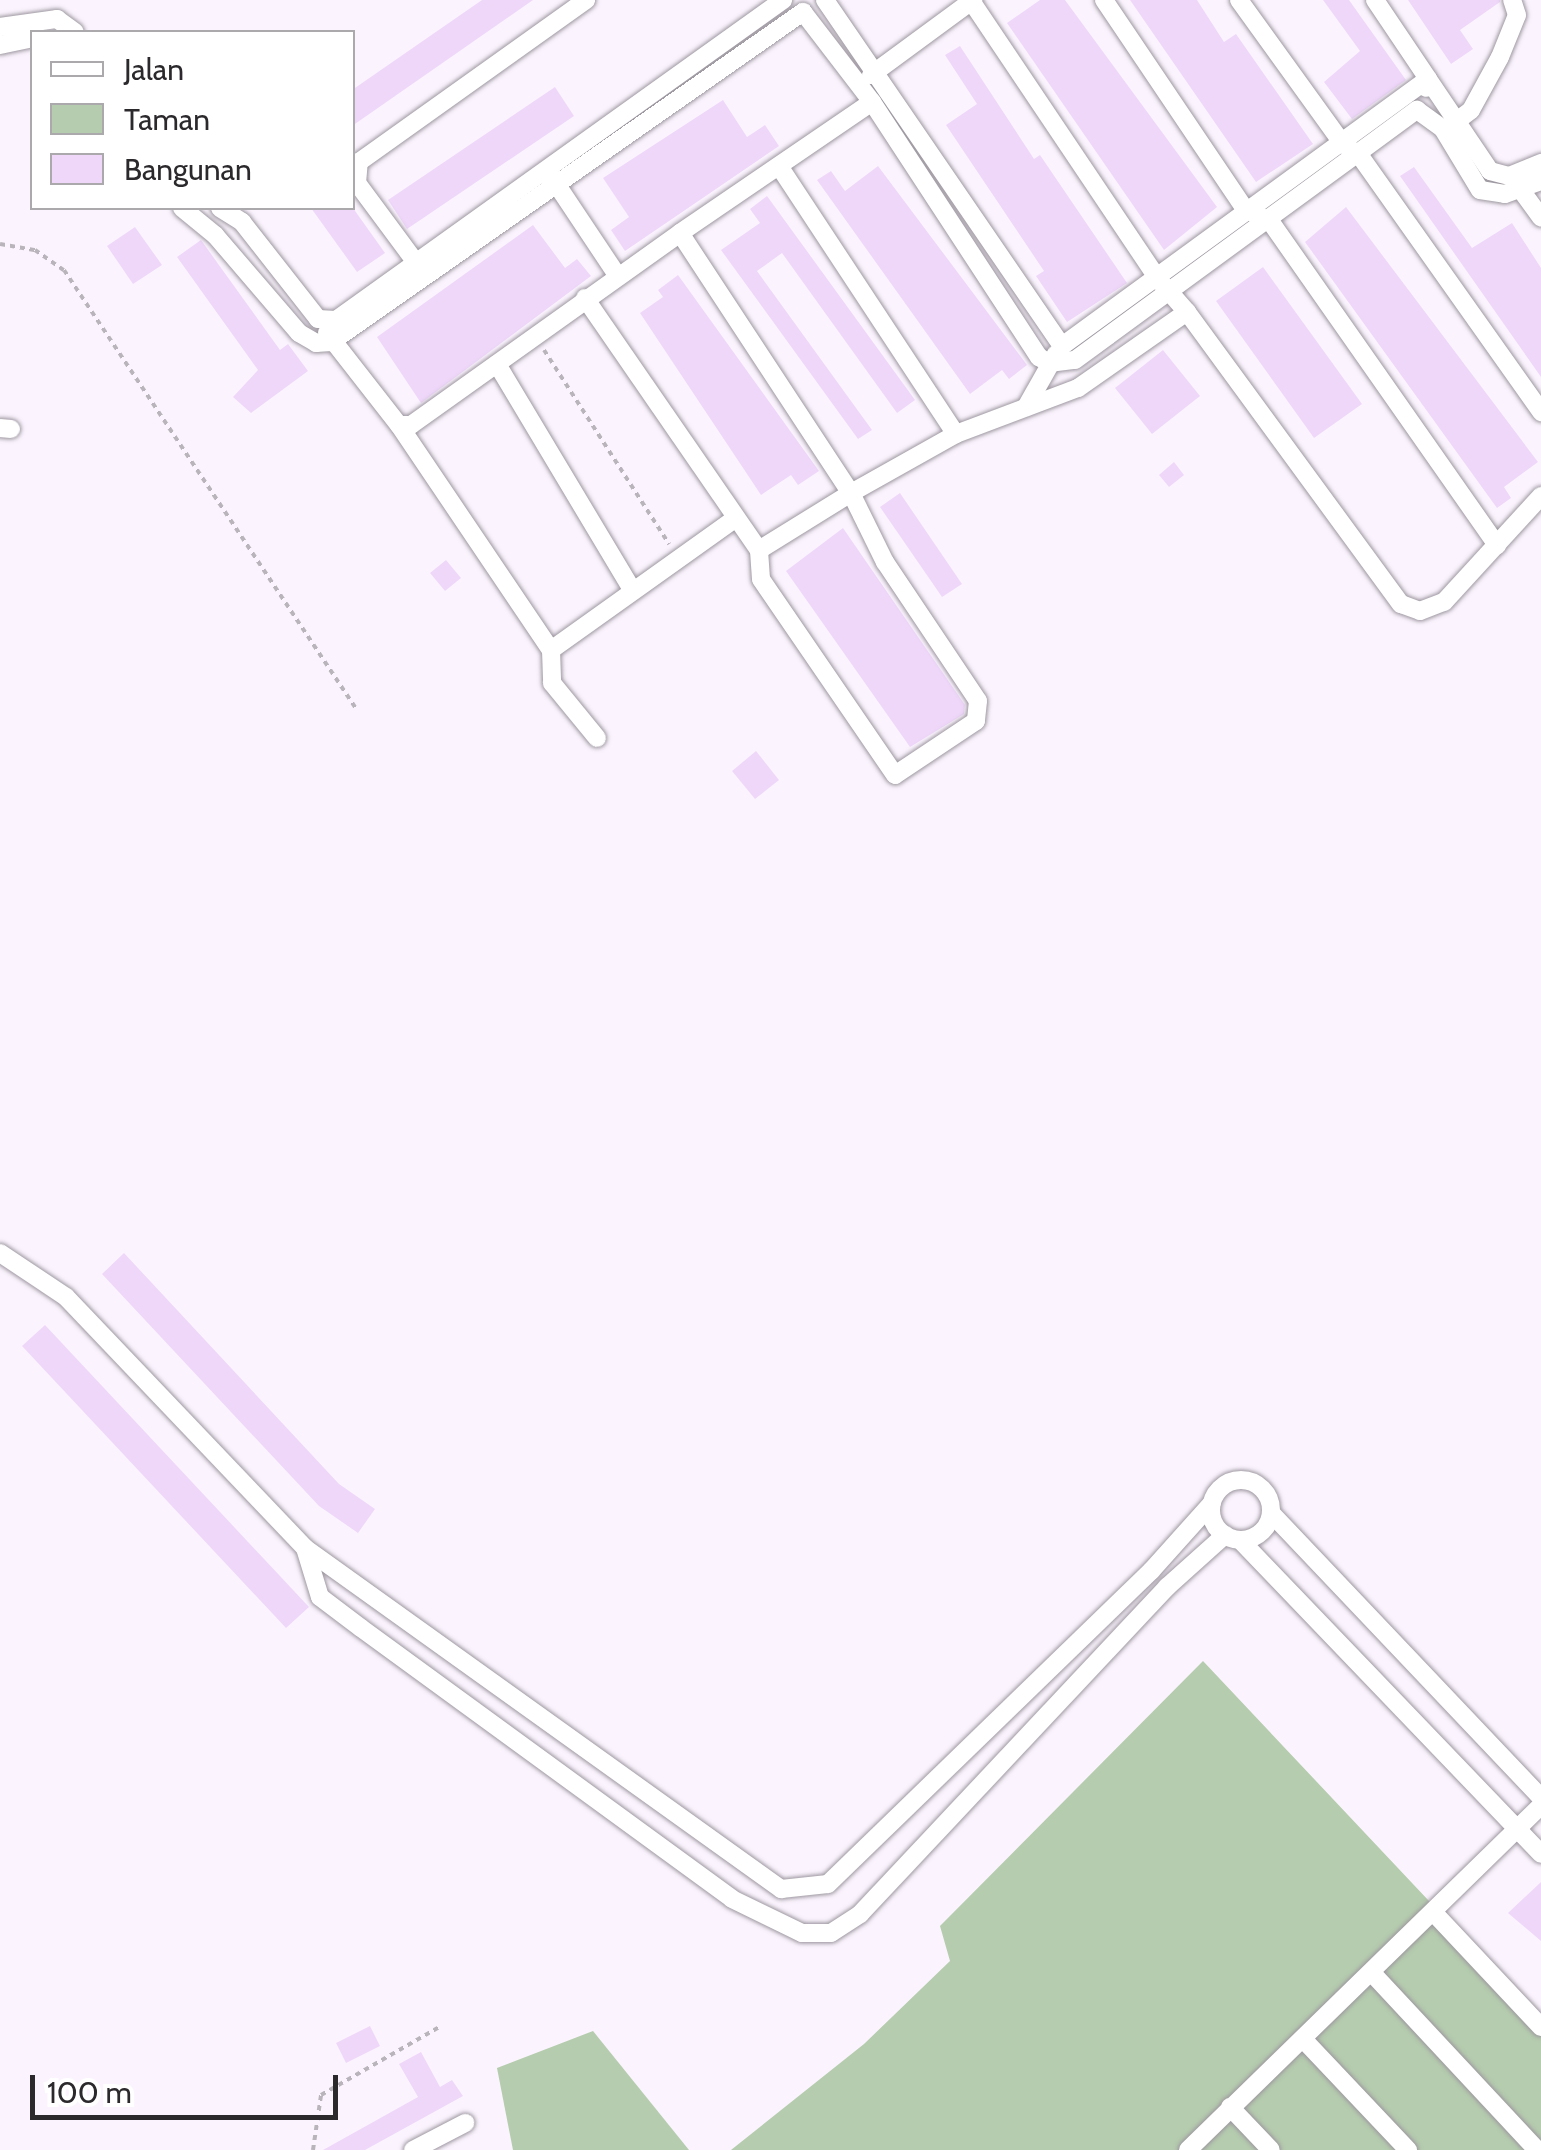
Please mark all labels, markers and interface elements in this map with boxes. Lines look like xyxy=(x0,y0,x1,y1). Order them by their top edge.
legend xyxy=(30,30,355,210)
text: Jalan xyxy=(124,51,184,88)
text: Taman xyxy=(124,101,210,138)
text: Bangunan xyxy=(124,151,252,188)
scale bar xyxy=(35,2055,342,2117)
text: 100 m xyxy=(47,2074,132,2111)

